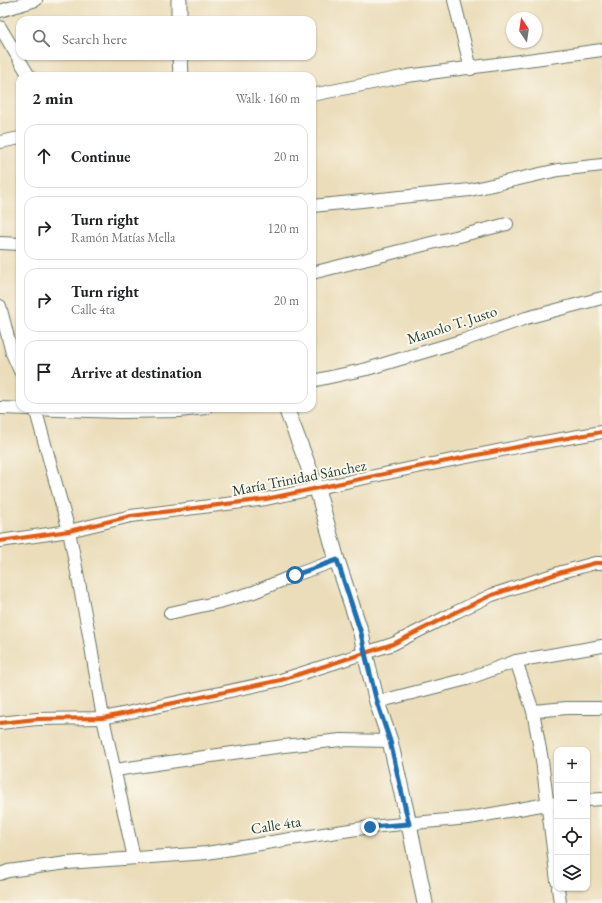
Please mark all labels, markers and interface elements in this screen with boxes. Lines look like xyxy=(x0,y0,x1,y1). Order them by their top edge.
north arrow xyxy=(506,12,542,48)
search box xyxy=(16,16,316,60)
icon: search xyxy=(30,27,52,49)
text: Search here xyxy=(62,29,127,48)
text: 2 min xyxy=(32,87,73,109)
text: Walk · 160 m xyxy=(236,90,300,107)
icon: ahead xyxy=(33,145,55,167)
text: Continue xyxy=(71,147,131,166)
text: 20 m xyxy=(274,148,299,165)
text: Turn right xyxy=(71,210,139,229)
icon: right xyxy=(33,217,55,239)
text: 120 m xyxy=(268,220,299,237)
text: Ramón Matías Mella xyxy=(71,229,175,246)
text: Turn right xyxy=(71,282,139,301)
icon: right xyxy=(33,289,55,311)
text: 20 m xyxy=(274,292,299,309)
text: Calle 4ta xyxy=(71,301,115,318)
street label: Manolo T. Justo xyxy=(404,301,499,348)
icon: arrive xyxy=(33,361,55,383)
text: Arrive at destination xyxy=(71,363,202,382)
street label: María Trinidad Sánchez xyxy=(230,455,368,500)
route start xyxy=(286,566,304,584)
map controls xyxy=(554,747,590,891)
button: + xyxy=(554,747,590,783)
button: − xyxy=(554,783,590,819)
street label: Calle 4ta xyxy=(249,811,302,838)
route end xyxy=(361,818,379,836)
button: locate xyxy=(554,819,590,855)
button: layers xyxy=(554,855,590,891)

